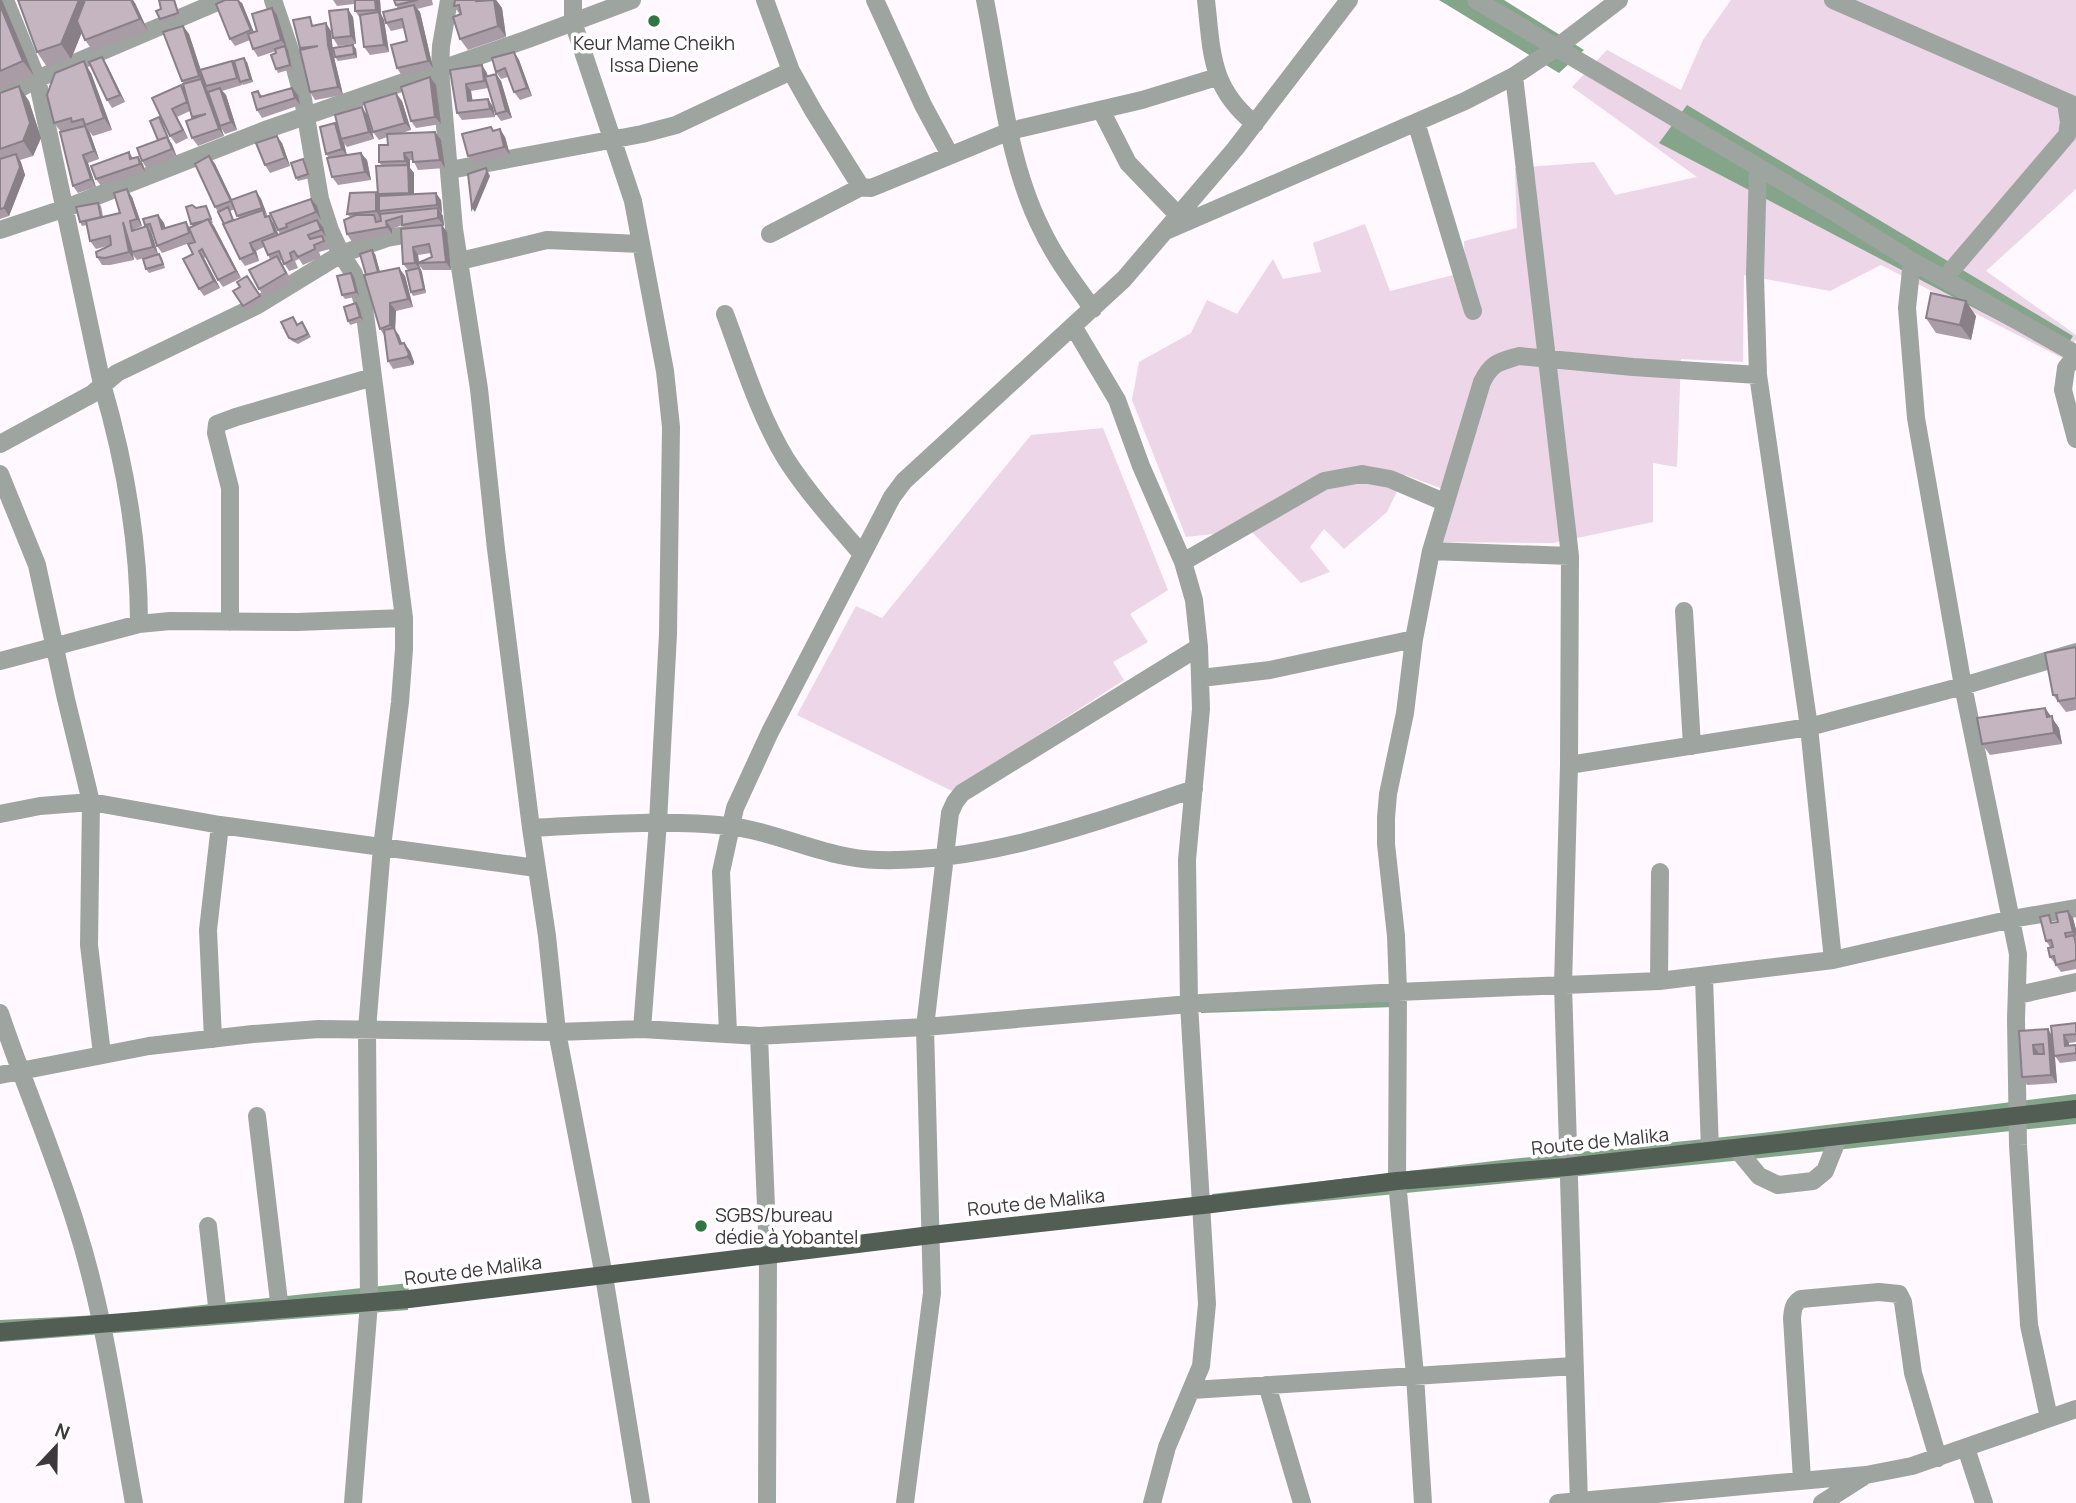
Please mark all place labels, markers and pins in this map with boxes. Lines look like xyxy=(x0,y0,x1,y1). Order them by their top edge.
marker: Keur Mame Cheikh Issa Diene xyxy=(646,13,662,29)
place label: Keur Mame Cheikh Issa Diene xyxy=(573,30,735,78)
place label: SGBS/bureau dédie à Yobantel xyxy=(715,1202,858,1250)
marker: SGBS/bureau dédie à Yobantel xyxy=(693,1218,709,1234)

